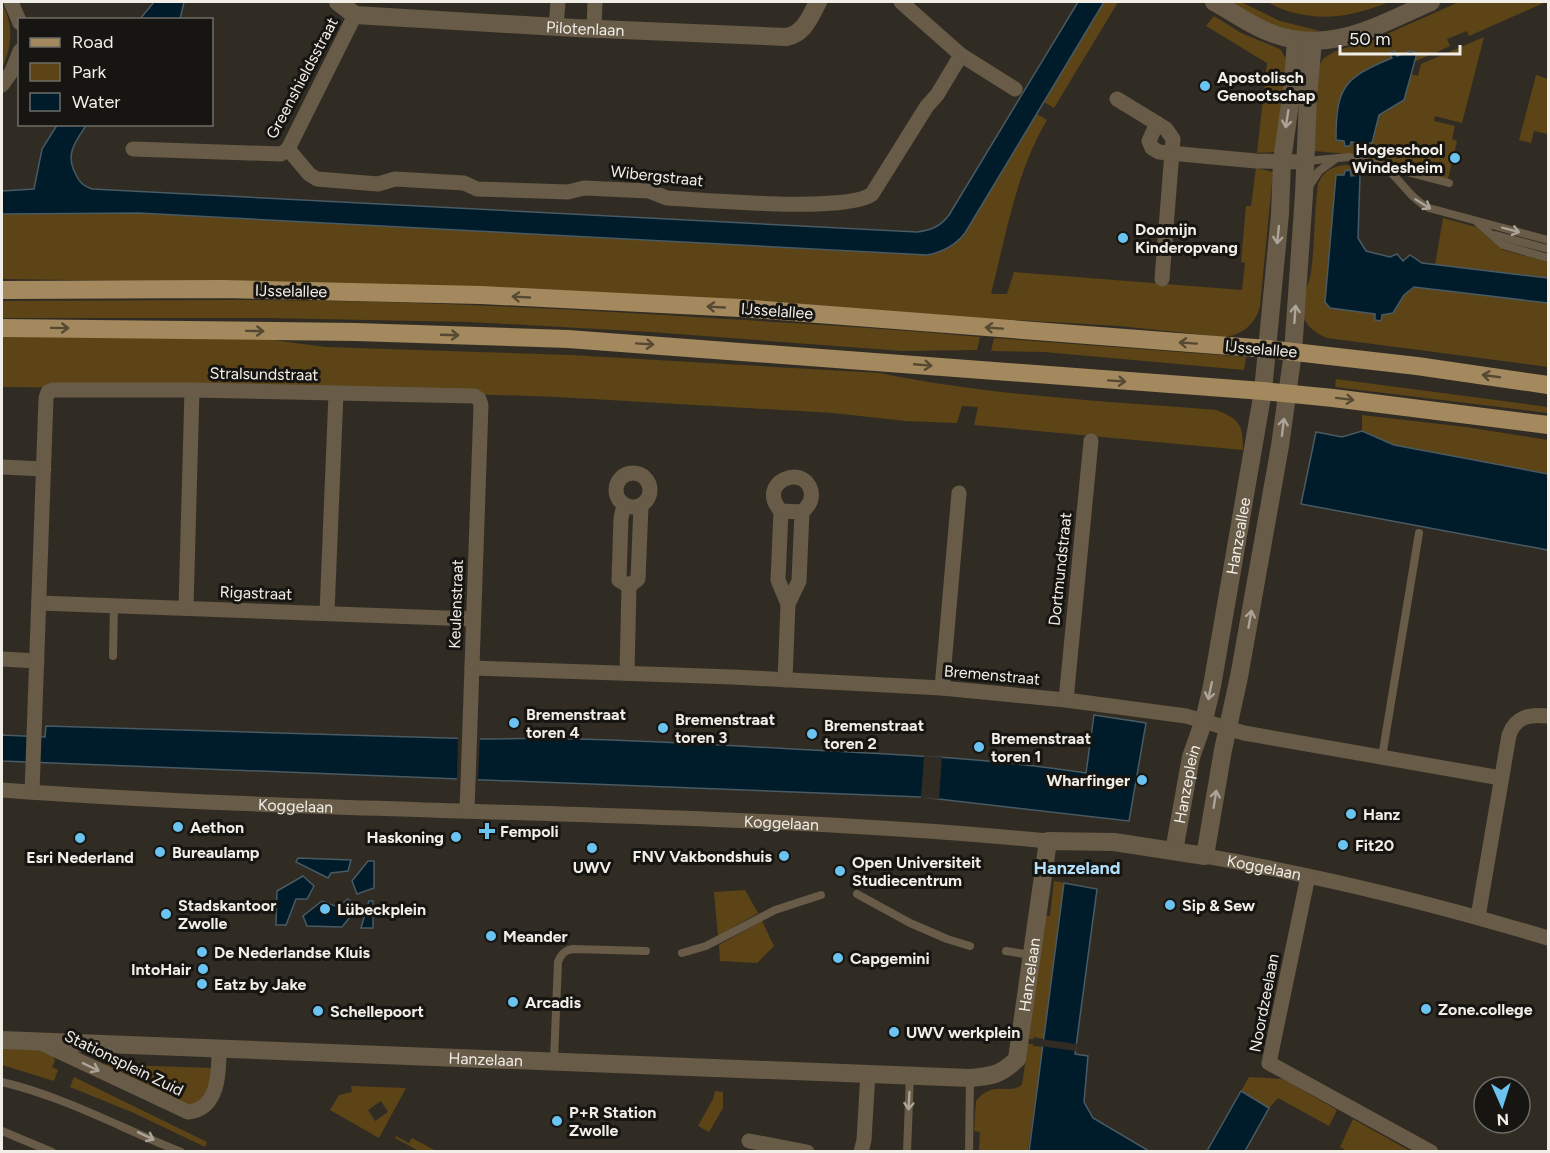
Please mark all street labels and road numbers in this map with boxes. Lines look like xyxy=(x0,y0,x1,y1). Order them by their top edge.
street label: Greenshieldsstraat xyxy=(262,14,342,142)
street label: Pilotenlaan xyxy=(546,17,625,40)
street label: Wibergstraat xyxy=(610,162,704,190)
street label: IJsselallee xyxy=(255,281,328,301)
street label: IJsselallee xyxy=(740,299,814,323)
street label: IJsselallee xyxy=(1224,336,1298,362)
street label: Stralsundstraat xyxy=(209,364,319,384)
street label: Hanzeallee xyxy=(1222,495,1254,576)
street label: Dortmundstraat xyxy=(1045,511,1075,627)
street label: Keulenstraat xyxy=(445,559,467,649)
street label: Rigastraat xyxy=(219,582,293,604)
street label: Bremenstraat xyxy=(943,661,1041,689)
street label: Hanzeplein xyxy=(1170,742,1204,825)
street label: Koggelaan xyxy=(258,795,334,816)
street label: Koggelaan xyxy=(743,811,819,834)
street label: Koggelaan xyxy=(1225,851,1303,884)
street label: Hanzelaan xyxy=(1014,937,1044,1013)
street label: Noordzeelaan xyxy=(1245,952,1283,1054)
street label: Stationsplein Zuid xyxy=(61,1026,187,1100)
street label: Hanzelaan xyxy=(448,1048,523,1070)

